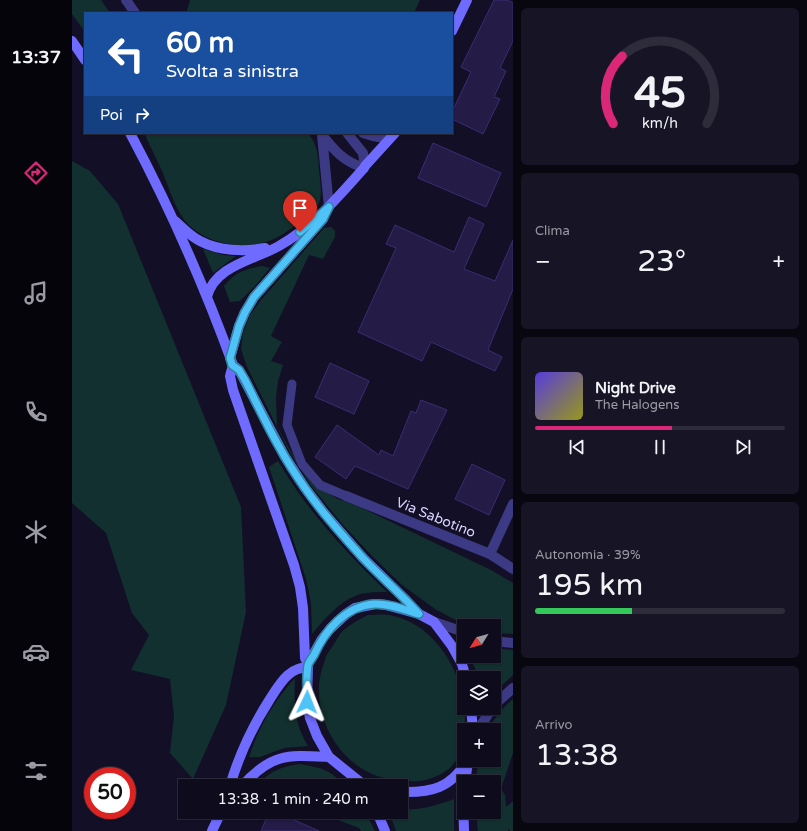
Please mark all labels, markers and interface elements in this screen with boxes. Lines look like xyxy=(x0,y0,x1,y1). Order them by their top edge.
text: 60 m xyxy=(166,26,234,60)
icon: left xyxy=(100,28,152,80)
text: 13:37 xyxy=(11,46,61,68)
text: Svolta a sinistra xyxy=(166,60,299,82)
text: 45 xyxy=(634,69,686,119)
icon: right xyxy=(131,104,153,126)
text: Poi xyxy=(100,106,123,124)
text: km/h xyxy=(642,115,678,132)
icon: directions xyxy=(22,159,50,187)
pin xyxy=(283,191,317,232)
icon: arrive xyxy=(289,197,311,219)
text: Clima xyxy=(535,223,570,239)
text: 23° xyxy=(637,243,686,280)
text: − xyxy=(535,249,551,275)
text: + xyxy=(773,249,785,275)
icon: music xyxy=(22,279,50,307)
text: Night Drive xyxy=(595,379,676,397)
text: The Halogens xyxy=(595,397,679,413)
icon: phone xyxy=(22,398,50,426)
icon: previous xyxy=(566,436,588,458)
icon: pause xyxy=(649,436,671,458)
icon: next xyxy=(732,436,754,458)
street label: Via Sabotino xyxy=(394,494,478,541)
icon: climate xyxy=(22,518,50,546)
text: Autonomia · 39% xyxy=(535,547,641,563)
text: 195 km xyxy=(535,567,643,604)
north arrow xyxy=(457,619,501,663)
map controls xyxy=(457,619,501,819)
icon: car xyxy=(22,638,50,666)
button: layers xyxy=(457,671,501,715)
position arrow xyxy=(286,681,328,723)
text: Arrivo xyxy=(535,717,573,733)
button: + xyxy=(457,723,501,767)
text: 13:38 xyxy=(535,737,618,774)
icon: filters xyxy=(22,757,50,785)
speed limit sign: 50 xyxy=(84,767,136,819)
button: − xyxy=(457,775,501,819)
text: 13:38 · 1 min · 240 m xyxy=(218,790,368,808)

